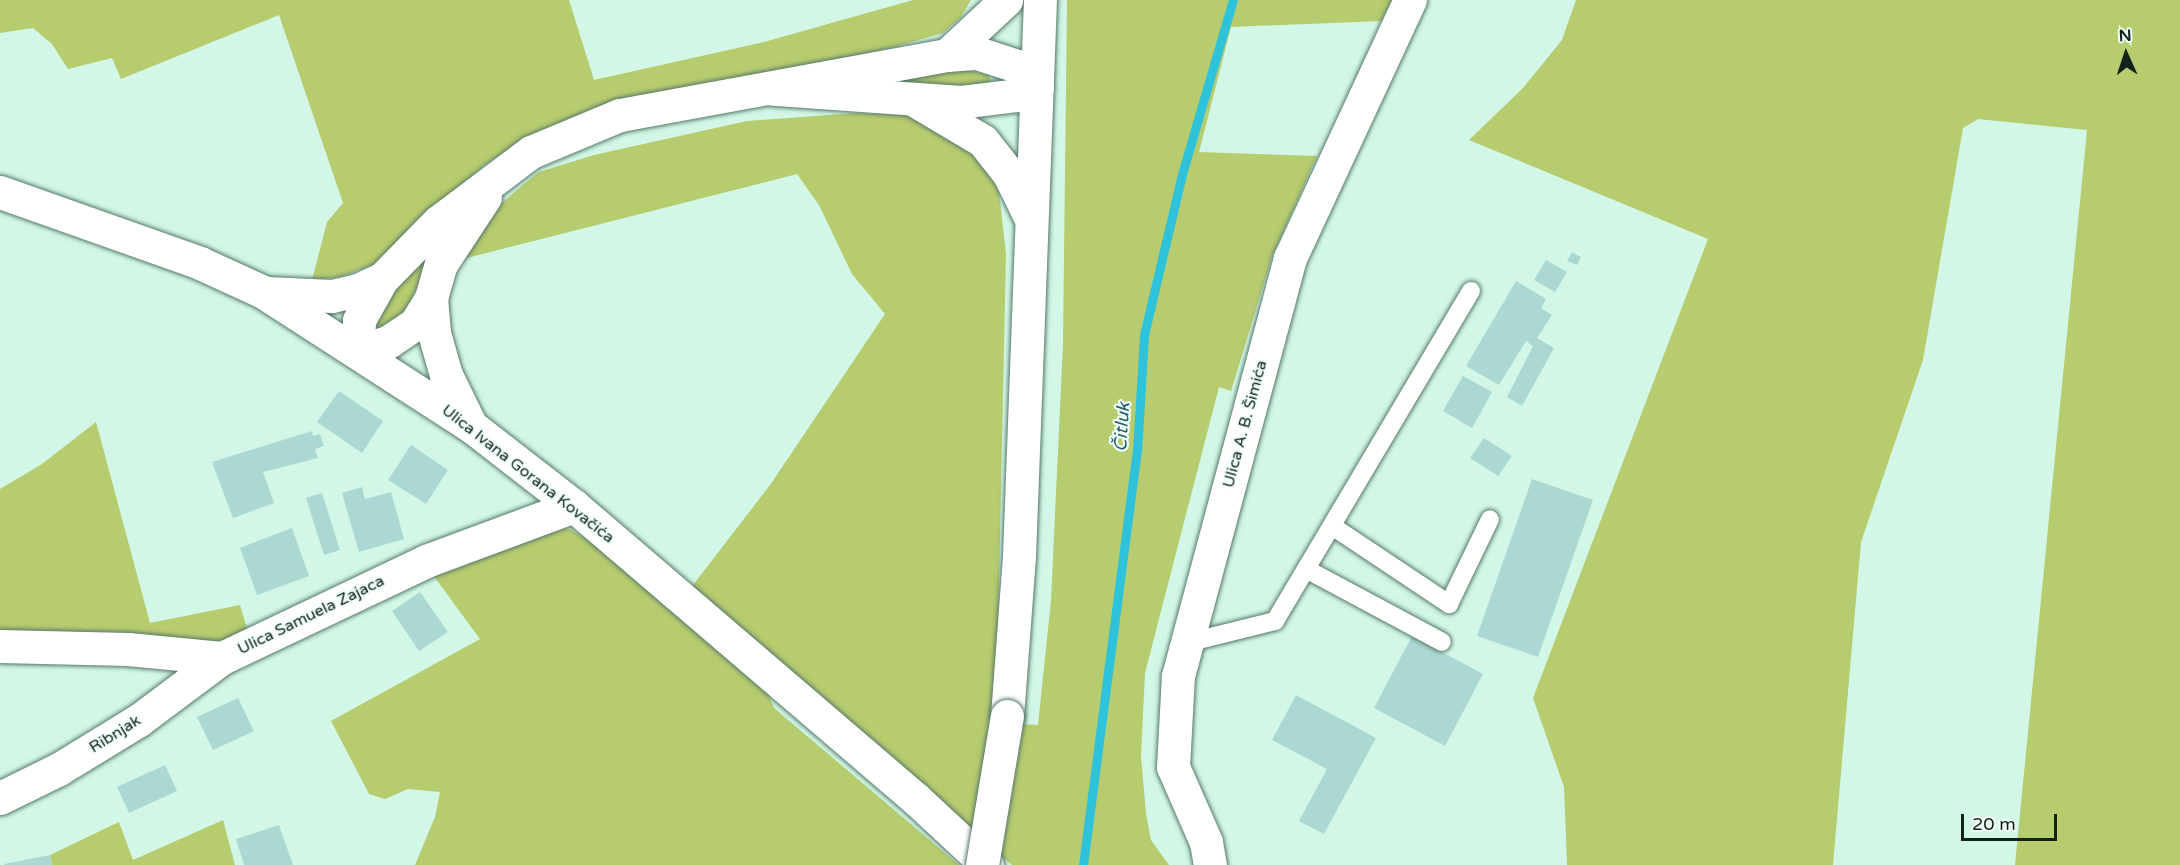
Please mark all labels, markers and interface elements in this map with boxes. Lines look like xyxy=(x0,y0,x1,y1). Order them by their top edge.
north arrow xyxy=(2096,24,2156,84)
text: N xyxy=(2118,26,2132,46)
street label: Ulica A. B. Šimića xyxy=(1219,358,1271,490)
street label: Ulica Ivana Gorana Kovačića xyxy=(438,401,618,547)
water label: Čitluk xyxy=(1110,402,1134,452)
street label: Ulica Samuela Zajaca xyxy=(235,571,387,659)
street label: Ribnjak xyxy=(86,711,144,757)
scale bar xyxy=(1964,802,2060,840)
text: 20 m xyxy=(1972,813,2016,835)

